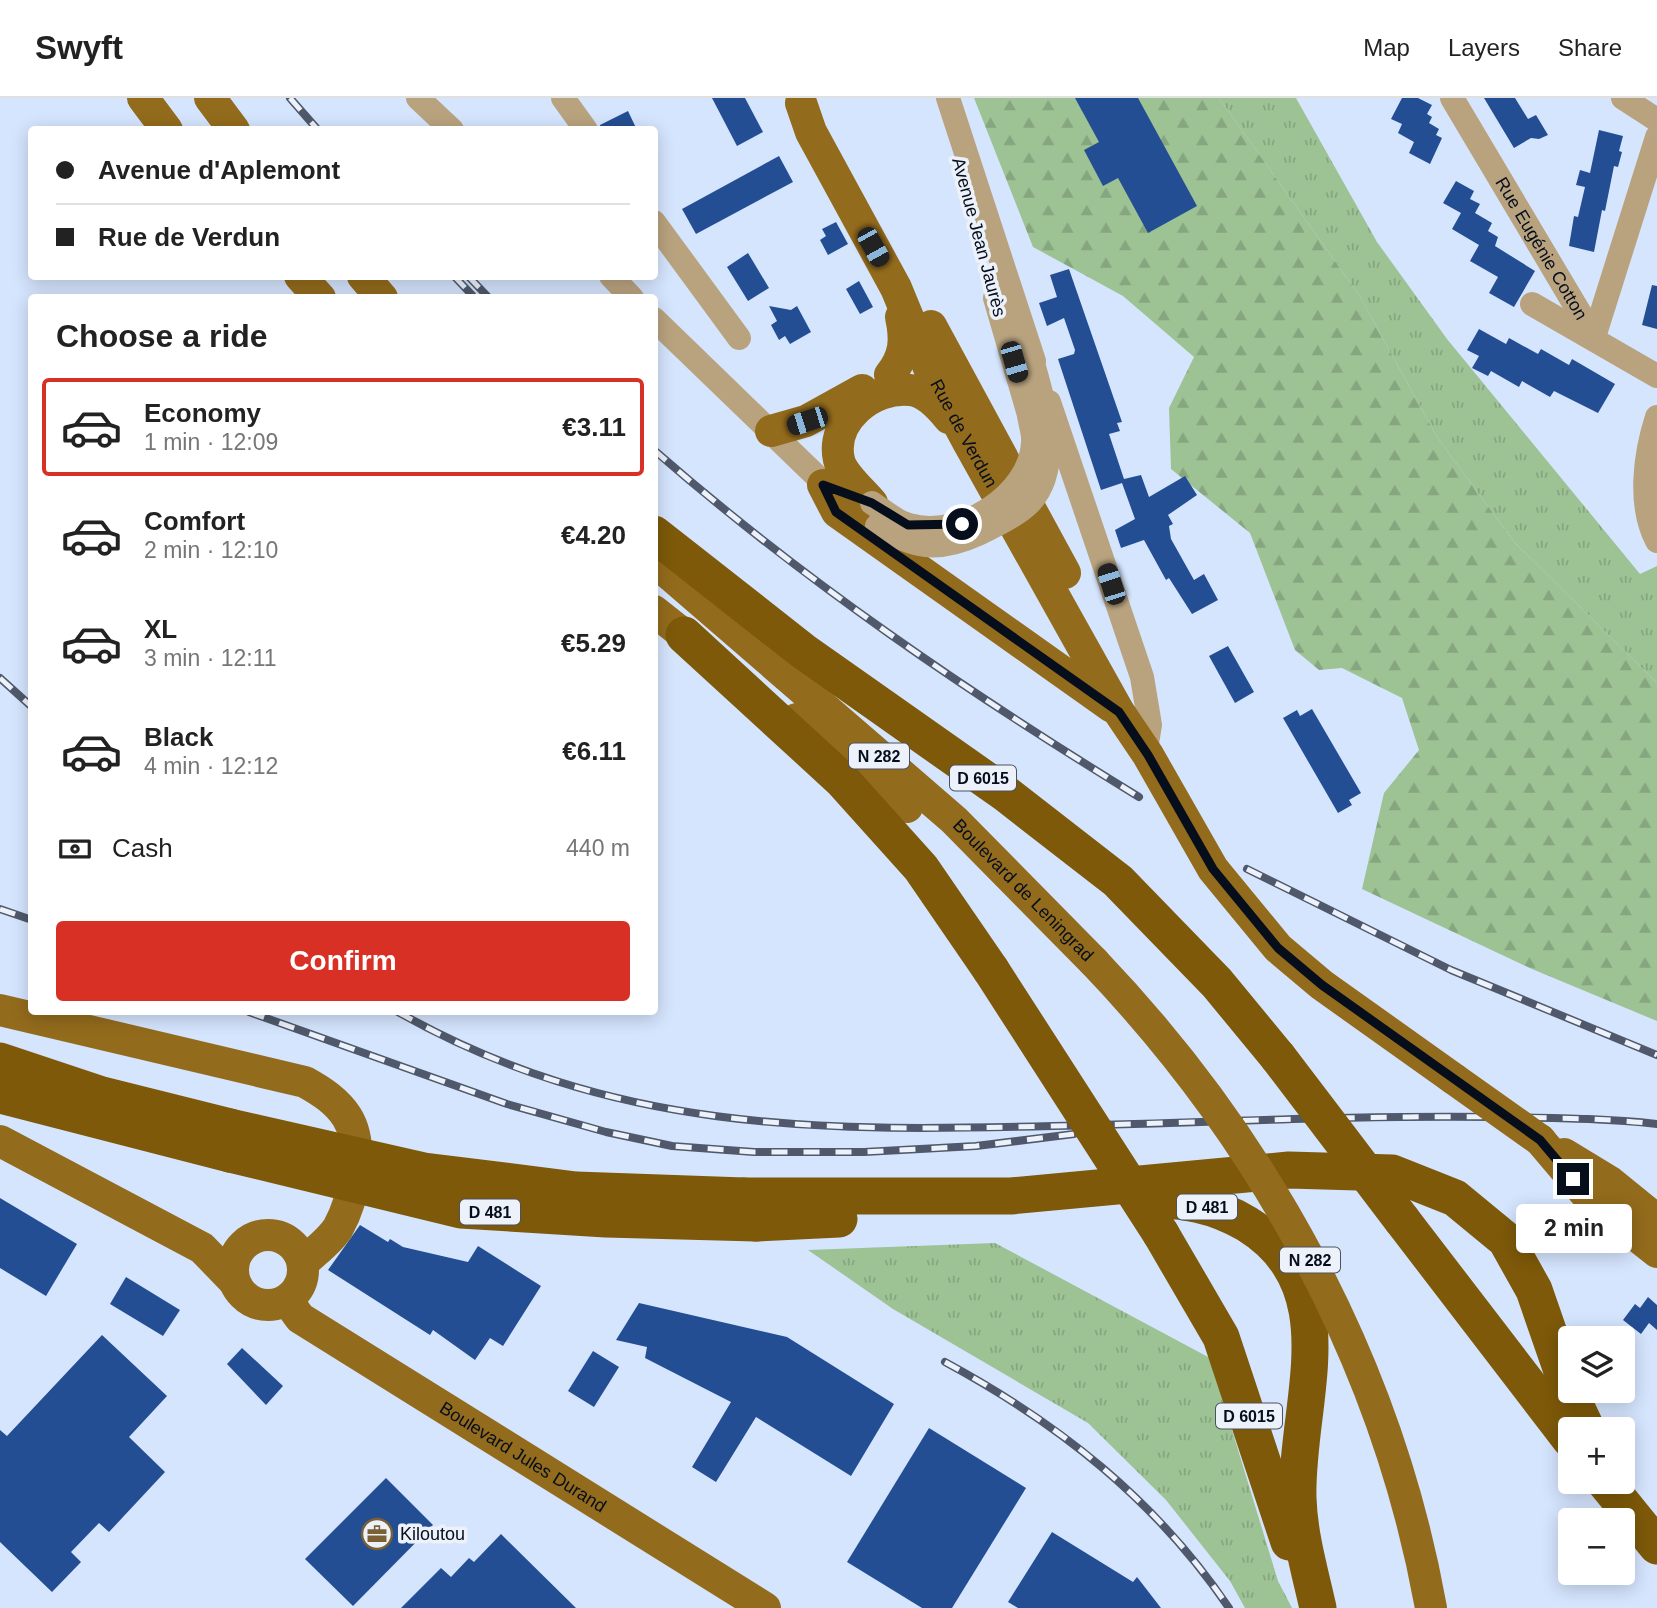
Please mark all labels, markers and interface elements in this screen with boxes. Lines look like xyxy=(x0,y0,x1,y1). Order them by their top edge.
text: Swyft xyxy=(35,29,123,66)
text: Map xyxy=(1363,34,1410,61)
text: Layers xyxy=(1448,34,1520,61)
text: Share xyxy=(1558,34,1622,61)
text: Avenue d'Aplemont xyxy=(98,155,340,185)
street label: Avenue Jean Jaurès xyxy=(948,155,1010,319)
street label: Rue Eugénie Cotton xyxy=(1491,174,1591,323)
text: Rue de Verdun xyxy=(98,222,280,252)
car xyxy=(854,224,893,270)
text: Choose a ride xyxy=(56,318,268,354)
car xyxy=(999,339,1030,385)
street label: Rue de Verdun xyxy=(926,376,1001,491)
icon: car xyxy=(60,396,123,459)
text: Economy xyxy=(144,398,261,428)
car xyxy=(784,405,831,437)
text: €3.11 xyxy=(562,412,626,442)
text: 1 min · 12:09 xyxy=(144,429,278,455)
icon: car xyxy=(60,504,123,567)
text: Comfort xyxy=(144,506,245,536)
route start xyxy=(946,508,978,540)
text: €4.20 xyxy=(561,520,626,550)
text: 2 min · 12:10 xyxy=(144,537,278,563)
car xyxy=(1095,561,1128,607)
icon: car xyxy=(60,612,123,675)
text: XL xyxy=(144,614,177,644)
text: €5.29 xyxy=(561,628,626,658)
text: 3 min · 12:11 xyxy=(144,645,277,671)
icon: car xyxy=(60,720,123,783)
text: Black xyxy=(144,722,213,752)
text: €6.11 xyxy=(562,736,626,766)
road number: N 282 xyxy=(849,744,909,768)
text: 4 min · 12:12 xyxy=(144,753,278,779)
road number: D 6015 xyxy=(950,765,1016,790)
street label: Boulevard de Leningrad xyxy=(949,815,1098,965)
icon: cash xyxy=(56,830,94,868)
text: Cash xyxy=(112,833,173,863)
text: 440 m xyxy=(566,835,630,861)
button: Confirm xyxy=(56,921,630,1001)
route end xyxy=(1557,1163,1589,1195)
road number: D 481 xyxy=(1177,1194,1237,1219)
road number: D 481 xyxy=(460,1200,520,1224)
callout: 2 min xyxy=(1515,1204,1631,1252)
text: 2 min xyxy=(1544,1215,1604,1241)
road number: N 282 xyxy=(1280,1248,1340,1272)
map controls xyxy=(1558,1326,1635,1585)
button: layers xyxy=(1558,1326,1635,1403)
street label: Boulevard Jules Durand xyxy=(436,1398,610,1516)
road number: D 6015 xyxy=(1216,1404,1282,1428)
button: + xyxy=(1558,1417,1635,1494)
button: − xyxy=(1558,1508,1635,1585)
office icon: Kiloutou xyxy=(360,1517,394,1551)
place label: Kiloutou xyxy=(400,1524,465,1544)

